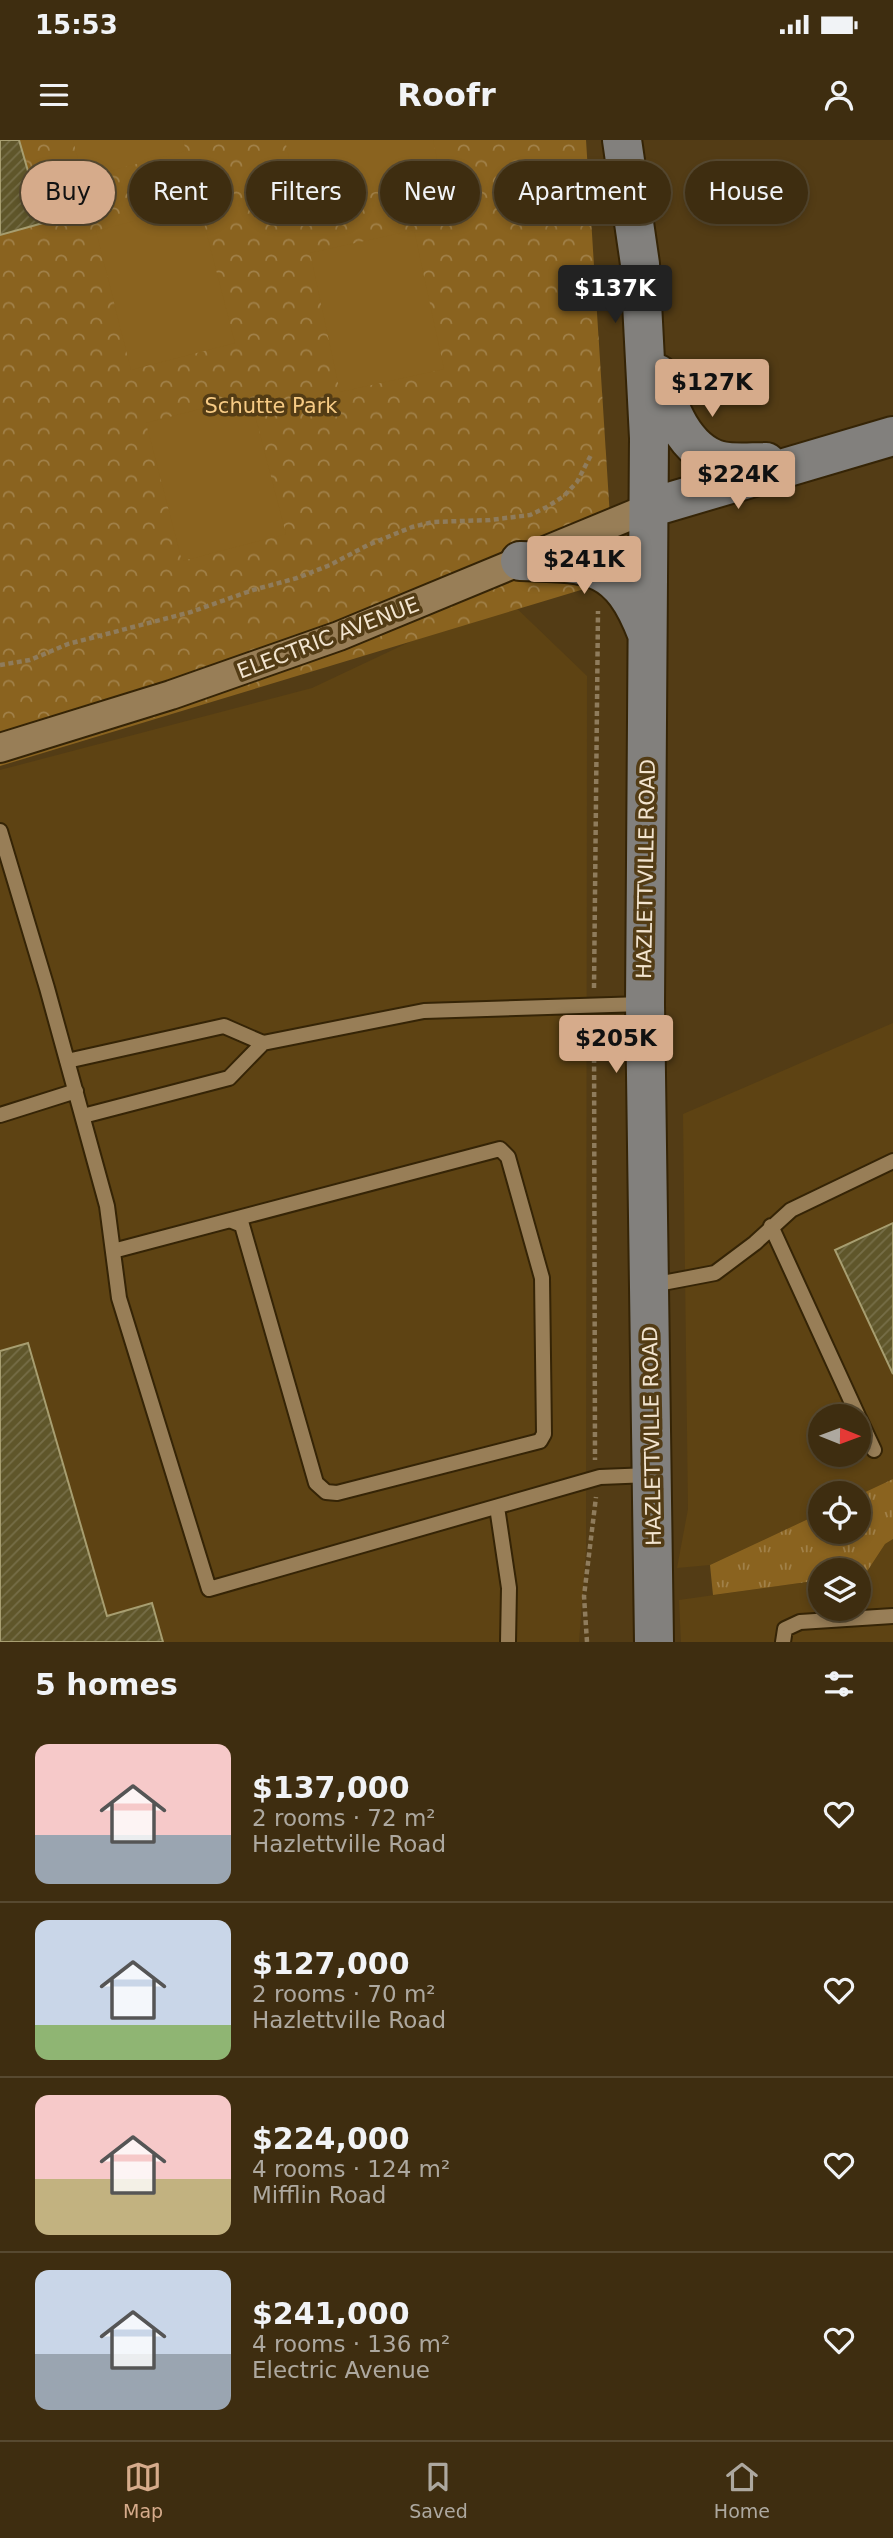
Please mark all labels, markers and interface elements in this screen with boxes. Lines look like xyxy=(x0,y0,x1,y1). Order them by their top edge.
text: 15:53 xyxy=(35,10,118,40)
icon: menu xyxy=(35,76,73,114)
text: Roofr xyxy=(397,76,496,114)
icon: person xyxy=(820,76,858,114)
chip: Buy xyxy=(21,161,115,224)
chip: Rent xyxy=(129,161,232,224)
chip: Filters xyxy=(246,161,366,224)
chip: New xyxy=(380,161,480,224)
chip: Apartment xyxy=(494,161,671,224)
chip: House xyxy=(685,161,808,224)
pin: $137K xyxy=(566,265,664,325)
text: $137K xyxy=(574,275,656,301)
pin: $127K xyxy=(663,359,761,419)
text: $127K xyxy=(671,369,753,395)
park label: Schutte Park xyxy=(205,394,338,418)
pin: $224K xyxy=(689,452,787,511)
text: $224K xyxy=(697,461,779,487)
pin: $241K xyxy=(535,536,633,596)
text: $241K xyxy=(543,546,625,572)
street label: ELECTRIC AVENUE xyxy=(234,592,422,684)
street label: HAZLETTVILLE ROAD xyxy=(632,759,660,979)
pin: $205K xyxy=(567,1016,665,1075)
text: $205K xyxy=(575,1025,657,1051)
street label: HAZLETTVILLE ROAD xyxy=(638,1326,666,1546)
north arrow xyxy=(808,1404,872,1466)
map controls xyxy=(808,1404,871,1621)
button: locate xyxy=(808,1481,871,1544)
button: layers xyxy=(808,1558,871,1621)
icon: filters xyxy=(820,1665,858,1703)
text: 5 homes xyxy=(35,1667,178,1702)
text: $137,000 xyxy=(252,1770,410,1805)
icon: home xyxy=(91,1772,175,1856)
icon: heart xyxy=(820,1795,858,1833)
text: 2 rooms · 72 m² xyxy=(252,1805,436,1831)
text: Hazlettville Road xyxy=(252,1831,446,1857)
text: $127,000 xyxy=(252,1946,410,1981)
icon: home xyxy=(91,1948,175,2032)
icon: heart xyxy=(820,1971,858,2009)
text: 2 rooms · 70 m² xyxy=(252,1981,436,2007)
text: Hazlettville Road xyxy=(252,2007,446,2033)
text: $224,000 xyxy=(252,2121,410,2156)
icon: home xyxy=(91,2123,175,2207)
icon: heart xyxy=(820,2146,858,2184)
text: 4 rooms · 124 m² xyxy=(252,2156,450,2182)
text: Mifflin Road xyxy=(252,2182,386,2208)
text: $241,000 xyxy=(252,2296,410,2331)
icon: home xyxy=(91,2298,175,2382)
icon: heart xyxy=(820,2321,858,2359)
text: 4 rooms · 136 m² xyxy=(252,2331,450,2357)
text: Electric Avenue xyxy=(252,2357,430,2383)
tab: Map xyxy=(123,2458,163,2522)
tab: Saved xyxy=(409,2458,468,2522)
tab: Home xyxy=(714,2458,770,2522)

